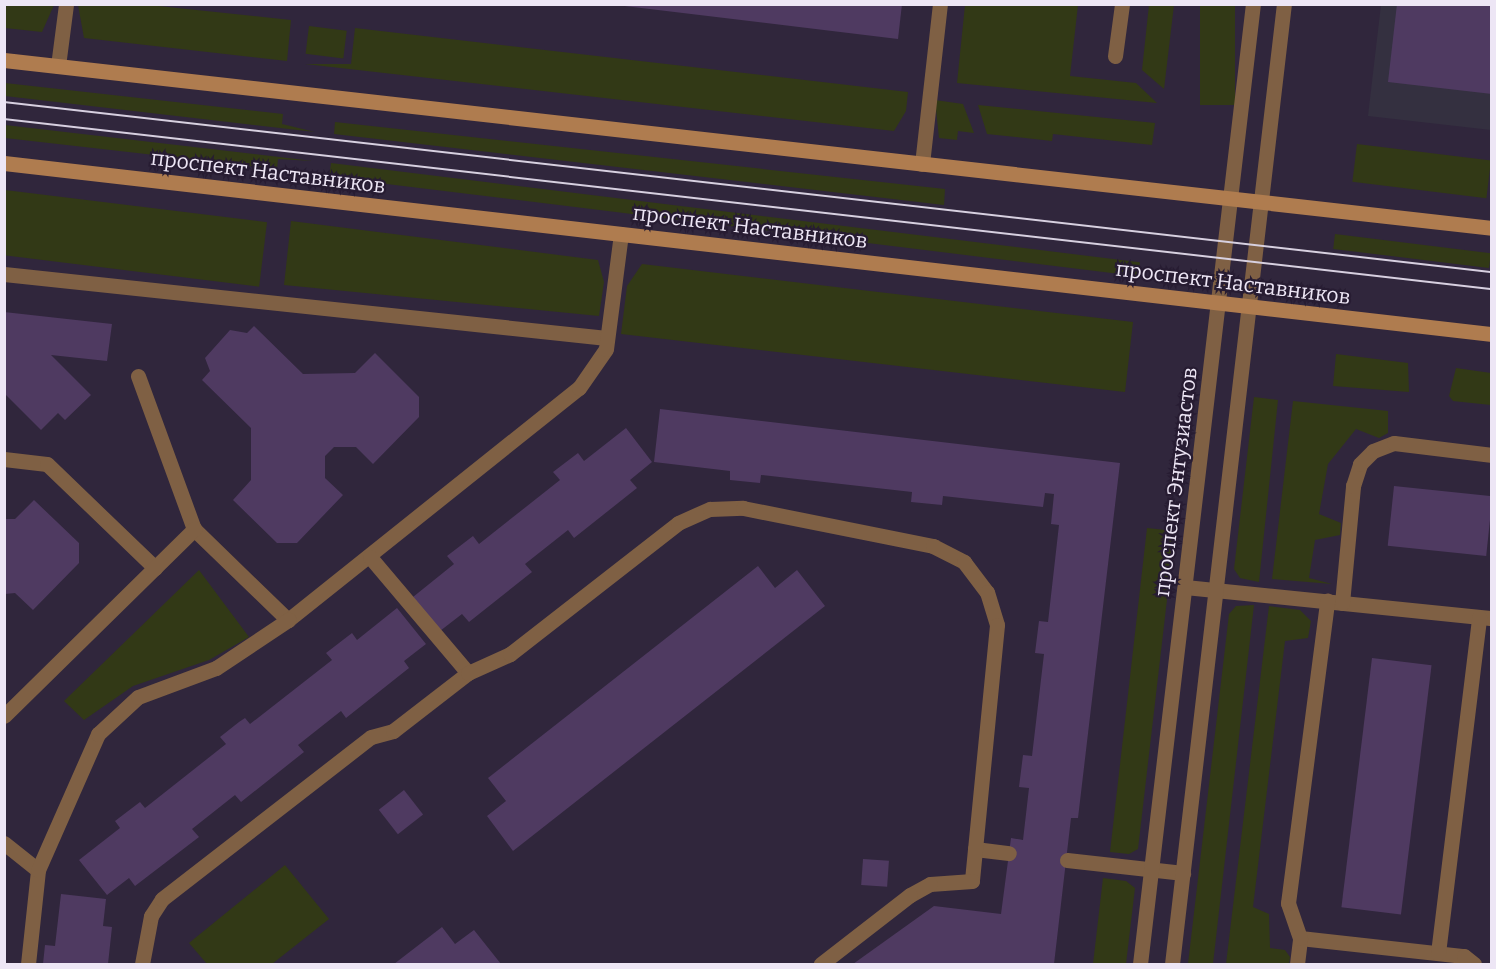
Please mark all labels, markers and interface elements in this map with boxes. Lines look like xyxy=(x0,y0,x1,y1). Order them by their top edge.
street label: проспект Наставников xyxy=(149,145,387,199)
street label: проспект Наставников xyxy=(631,200,869,254)
street label: проспект Наставников xyxy=(1114,256,1352,310)
street label: проспект Энтузиастов xyxy=(1149,366,1203,598)

